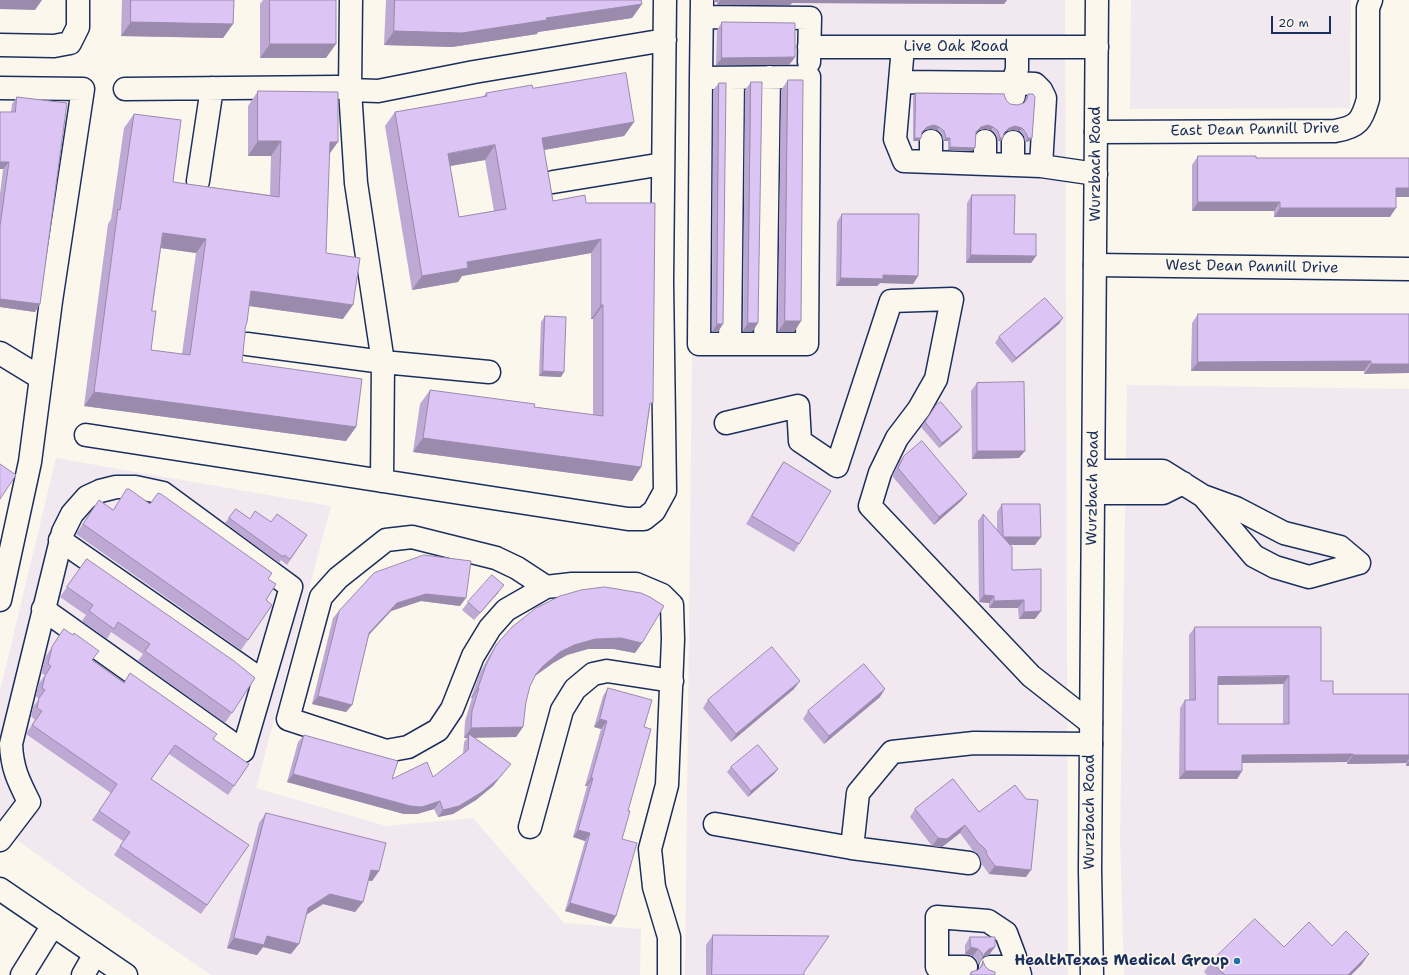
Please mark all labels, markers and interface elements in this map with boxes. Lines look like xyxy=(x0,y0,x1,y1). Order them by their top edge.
scale bar xyxy=(1273,8,1333,34)
text: 20 m xyxy=(1278,15,1309,31)
street label: Live Oak Road xyxy=(904,38,1008,56)
street label: Wurzbach Road xyxy=(1087,106,1105,222)
street label: East Dean Pannill Drive xyxy=(1170,120,1340,140)
street label: West Dean Pannill Drive xyxy=(1165,256,1339,278)
street label: Wurzbach Road xyxy=(1083,430,1103,546)
street label: Wurzbach Road xyxy=(1081,754,1099,870)
place label: HealthTexas Medical Group xyxy=(1014,952,1229,970)
marker: HealthTexas Medical Group xyxy=(1232,956,1242,966)

